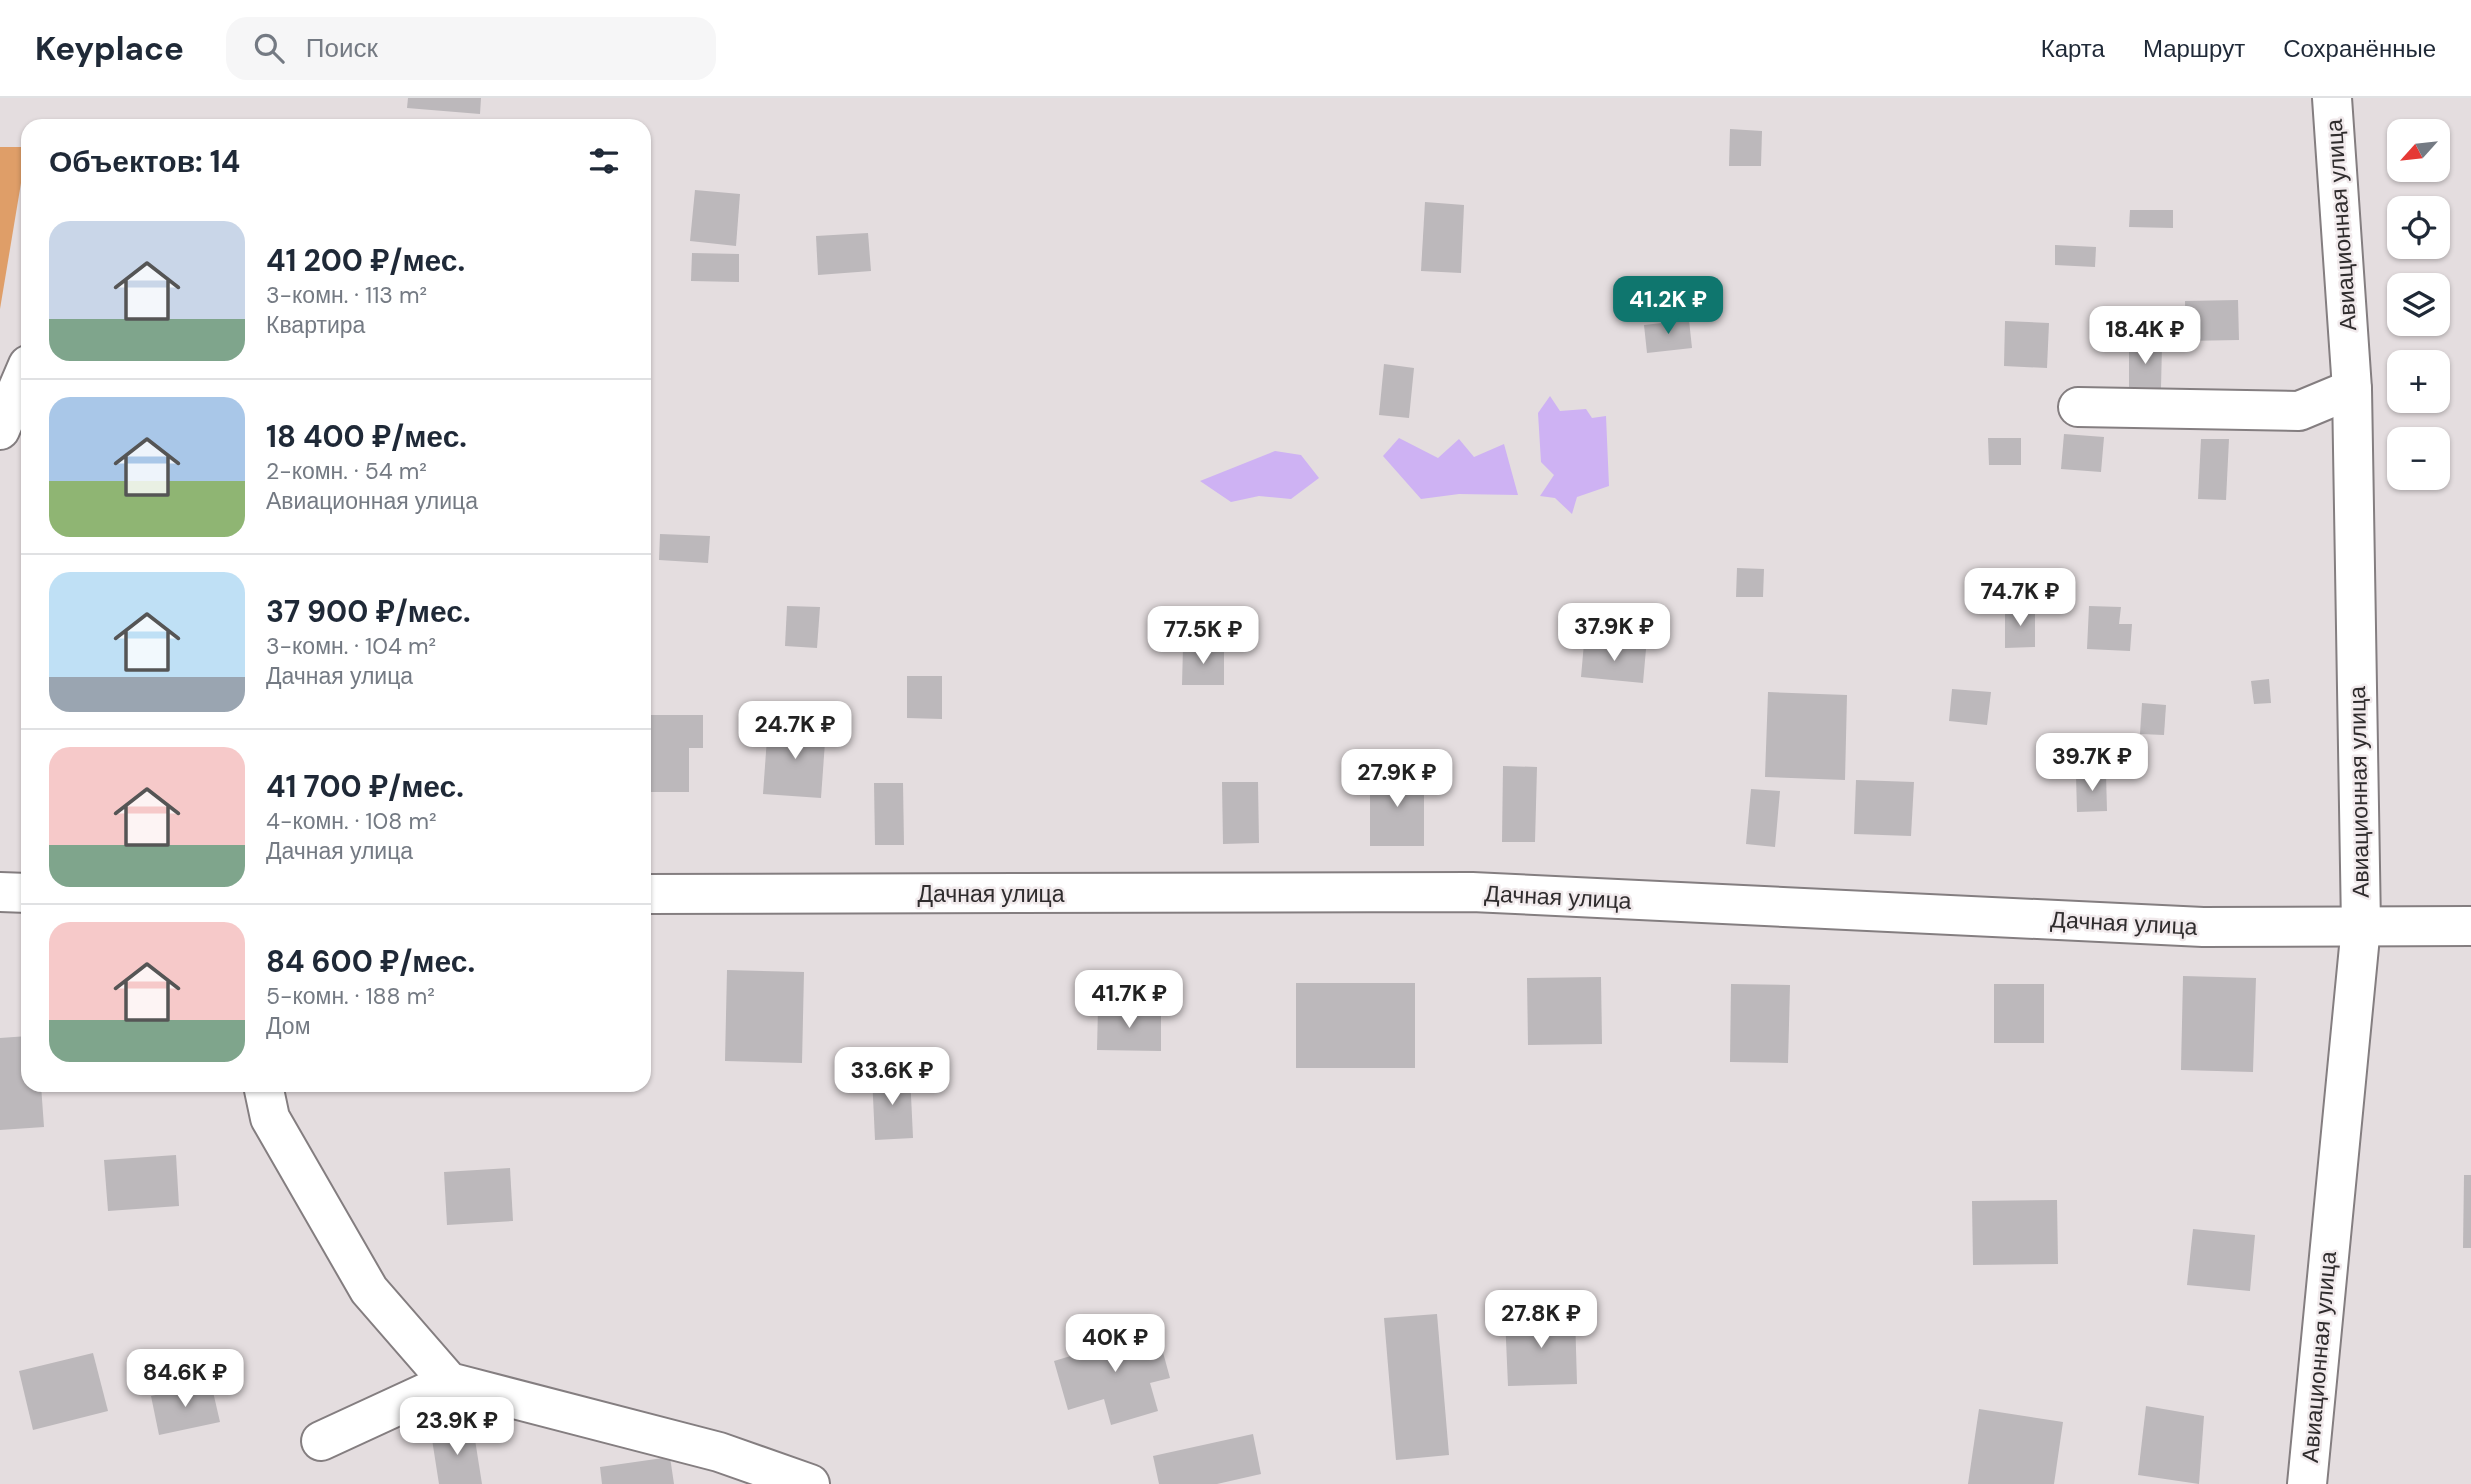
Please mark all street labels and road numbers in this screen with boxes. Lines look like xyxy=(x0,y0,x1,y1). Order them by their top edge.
street label: Авиационная улица xyxy=(2319,118,2363,332)
street label: Авиационная улица xyxy=(2342,686,2376,898)
street label: Дачная улица xyxy=(1484,878,1632,916)
street label: Дачная улица xyxy=(917,879,1065,909)
street label: Дачная улица xyxy=(2050,904,2198,942)
street label: Авиационная улица xyxy=(2295,1250,2343,1464)

